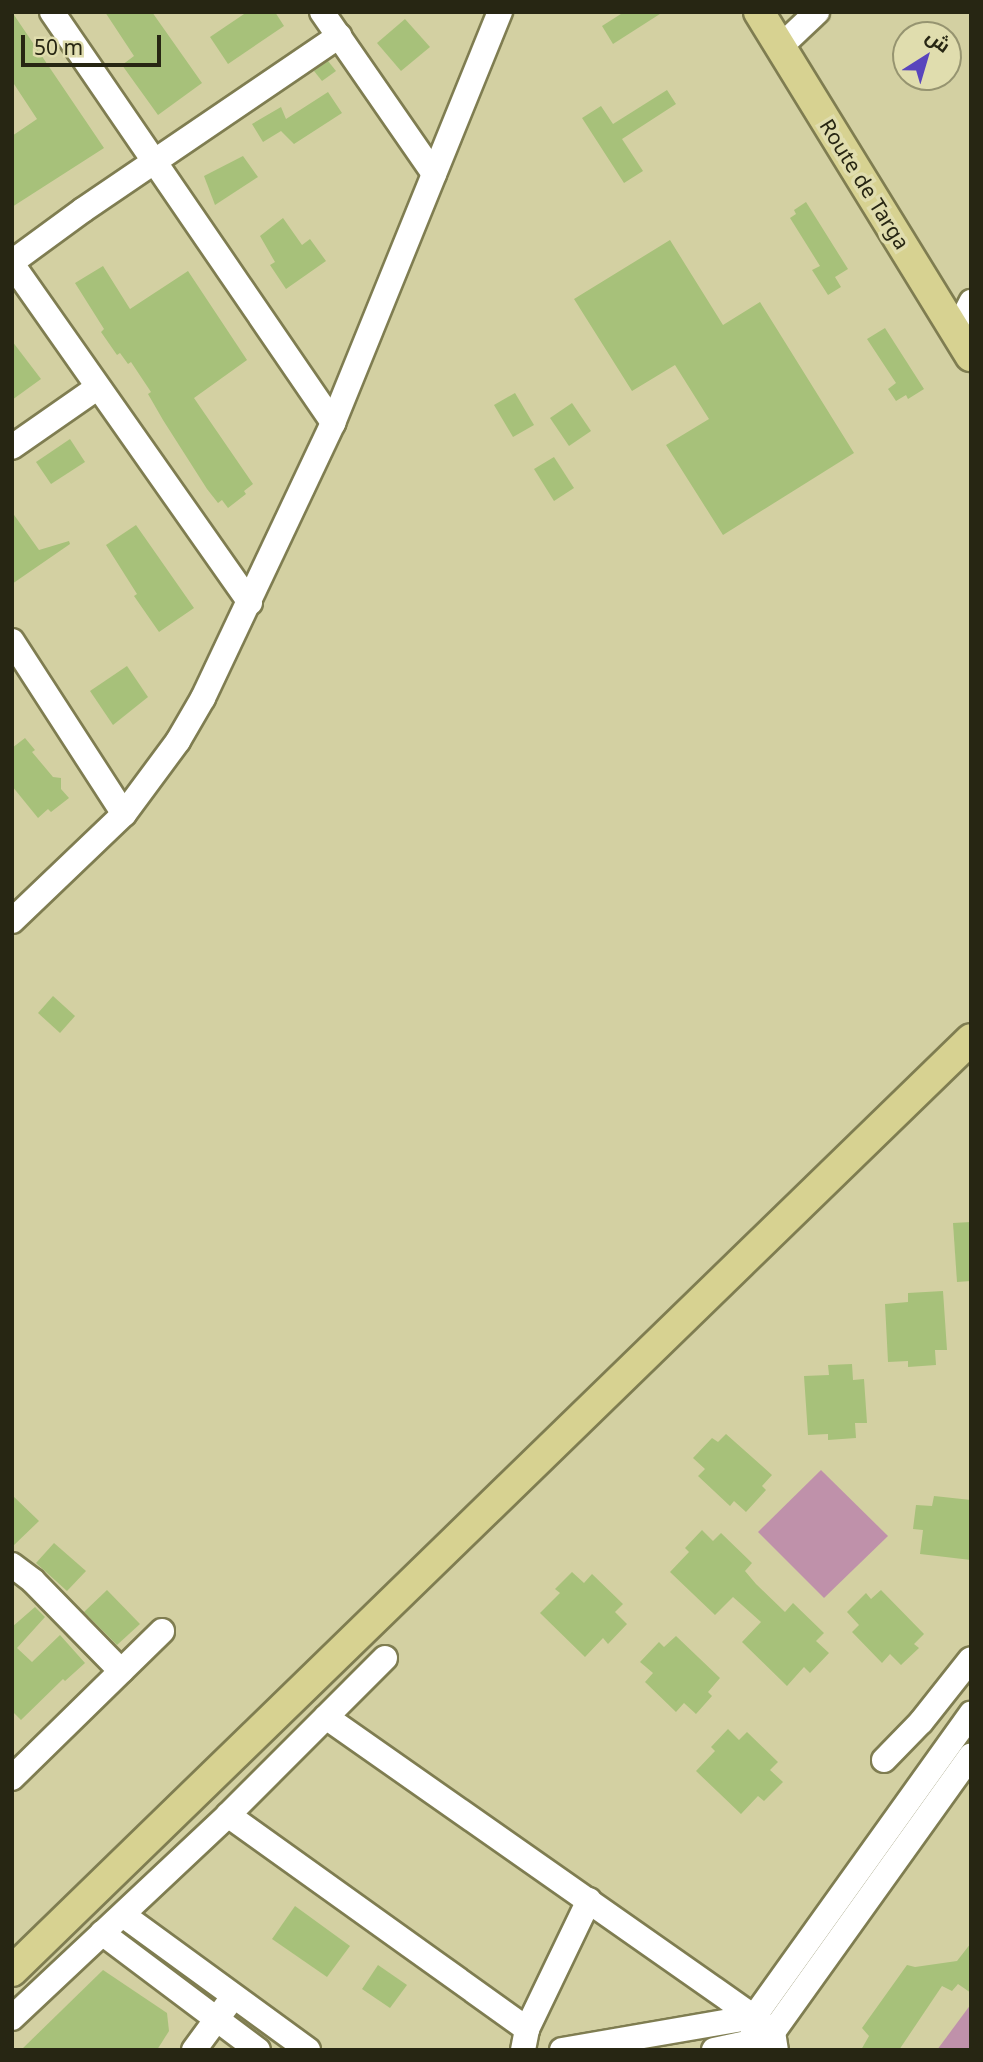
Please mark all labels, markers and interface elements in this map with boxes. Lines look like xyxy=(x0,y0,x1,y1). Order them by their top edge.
scale bar xyxy=(24,21,164,65)
north arrow xyxy=(892,21,962,91)
text: ش xyxy=(921,23,956,59)
text: 50 m xyxy=(34,33,83,61)
street label: Route de Targa xyxy=(815,114,915,254)

